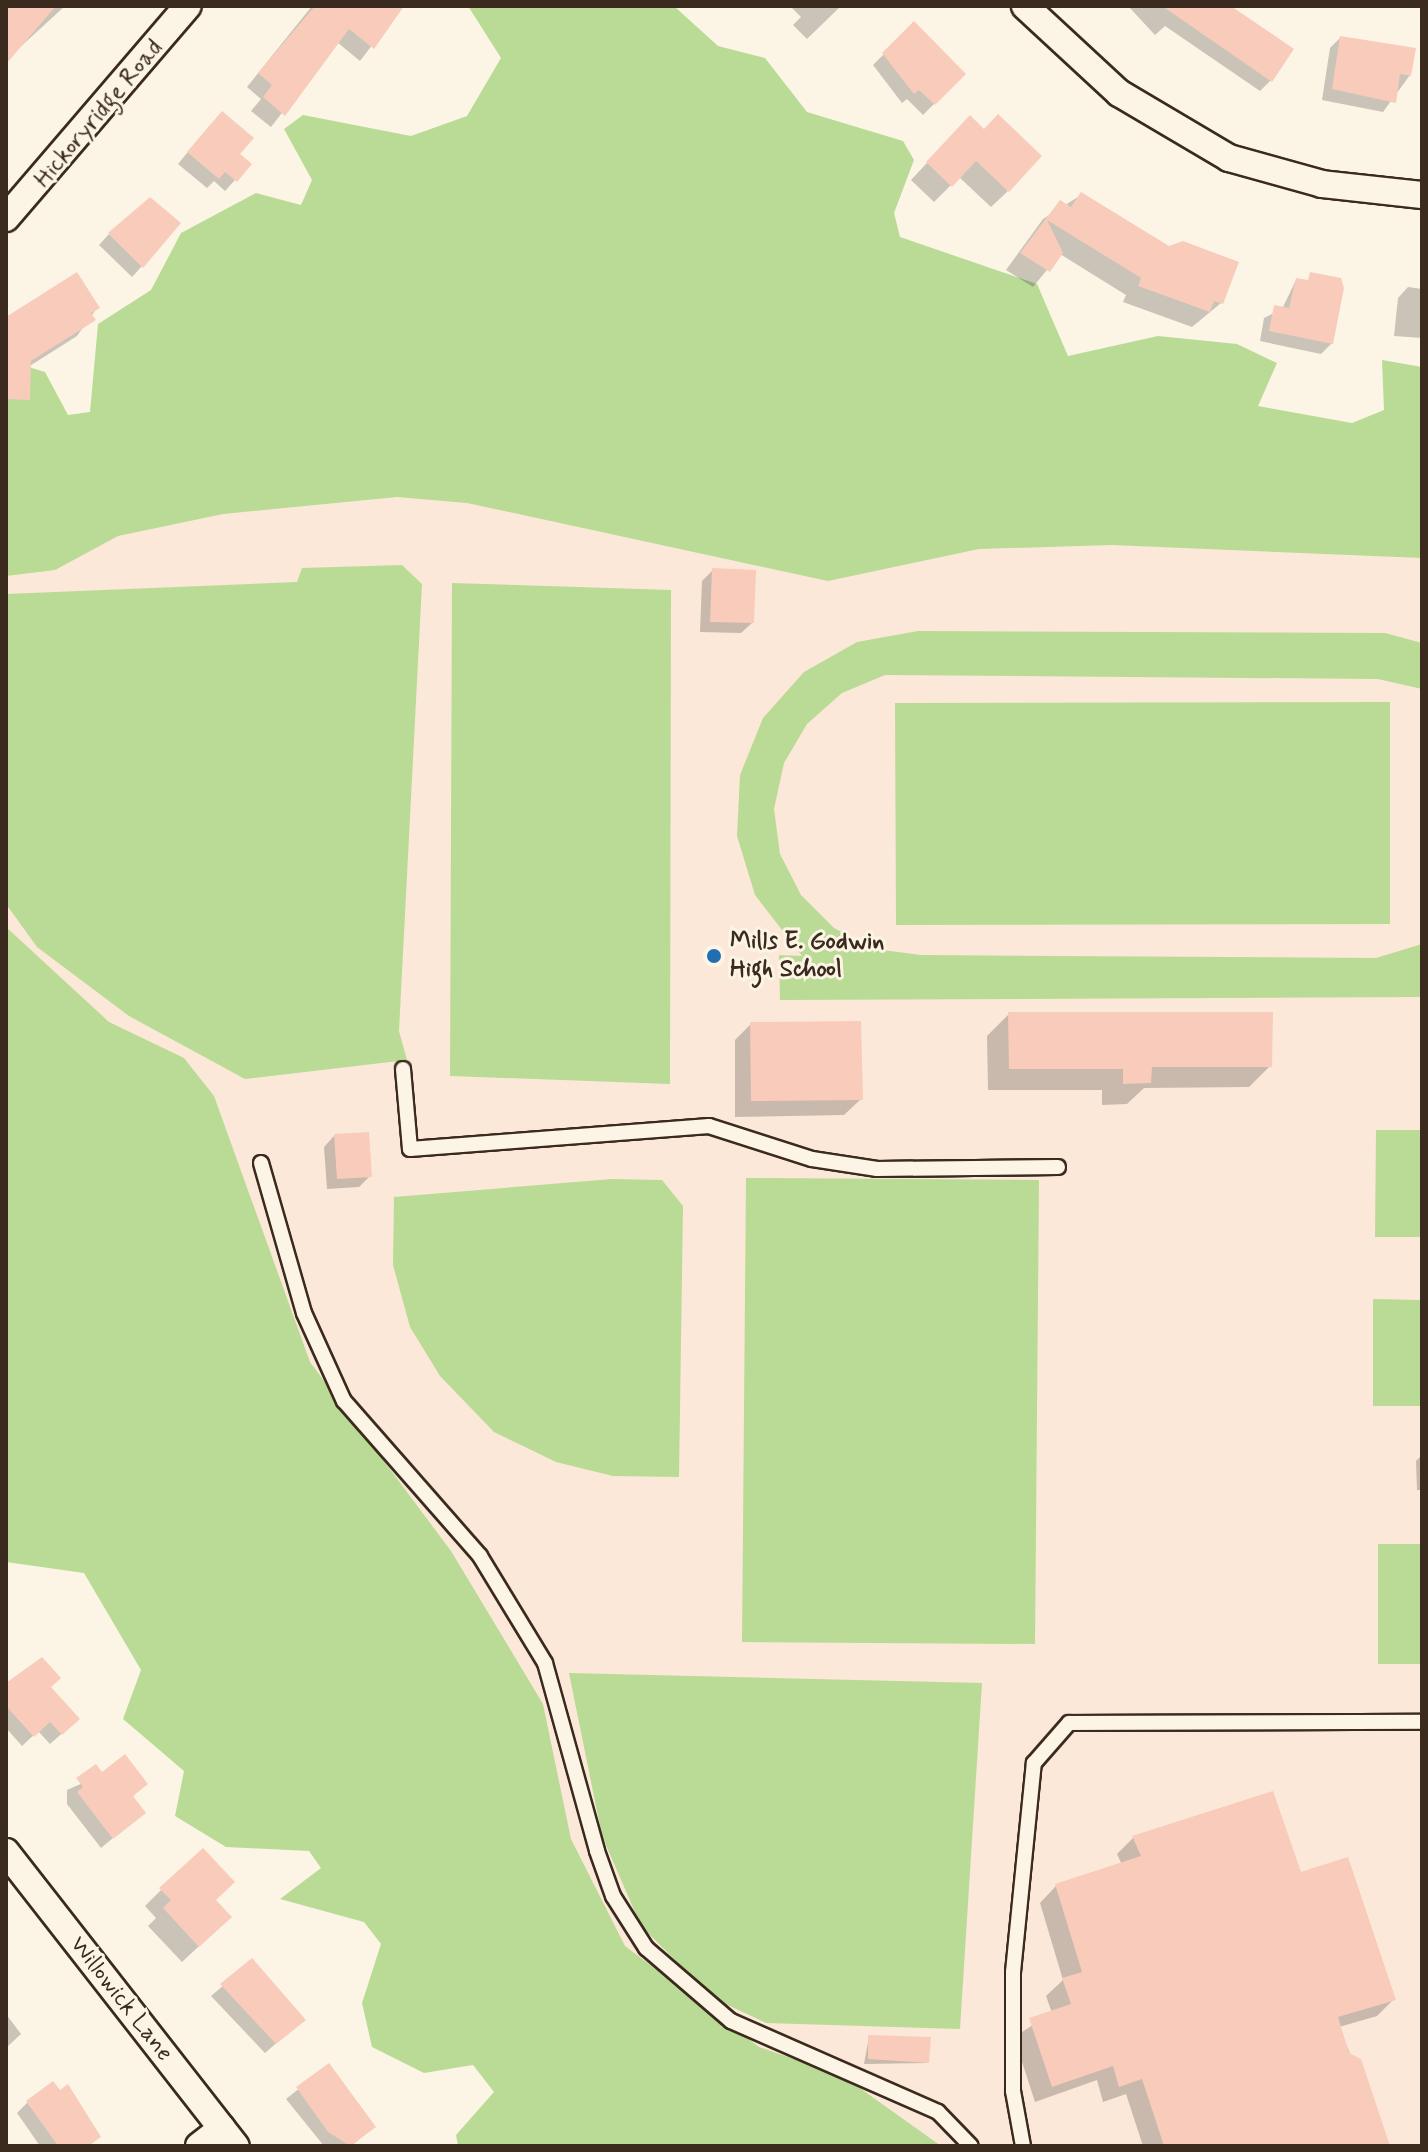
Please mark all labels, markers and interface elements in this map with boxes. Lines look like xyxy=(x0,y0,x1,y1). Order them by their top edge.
street label: Hickoryridge Road xyxy=(30,35,168,193)
place label: Mills E. Godwin High School xyxy=(730,928,884,984)
marker: Mills E. Godwin High School xyxy=(705,947,723,965)
street label: Willowick Lane xyxy=(63,1931,179,2067)

